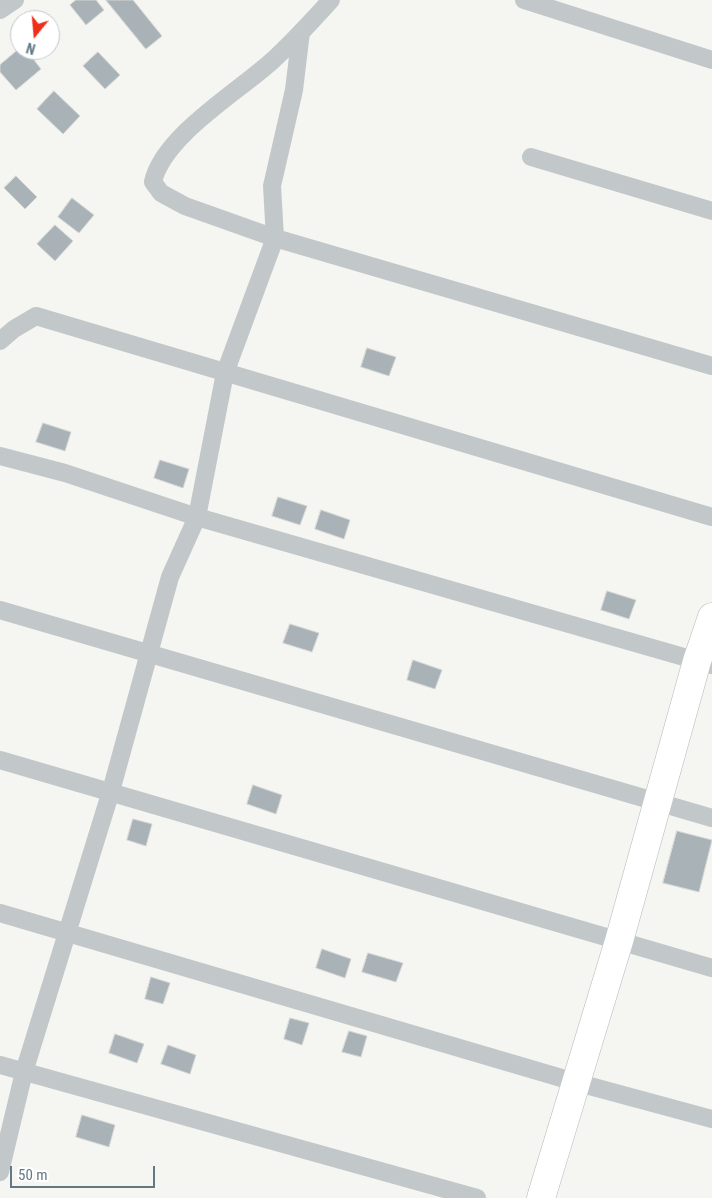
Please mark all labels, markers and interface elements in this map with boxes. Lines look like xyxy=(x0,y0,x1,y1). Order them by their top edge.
north arrow xyxy=(10,10,60,60)
text: N xyxy=(24,39,37,57)
scale bar xyxy=(12,1156,158,1188)
text: 50 m xyxy=(18,1166,48,1184)

